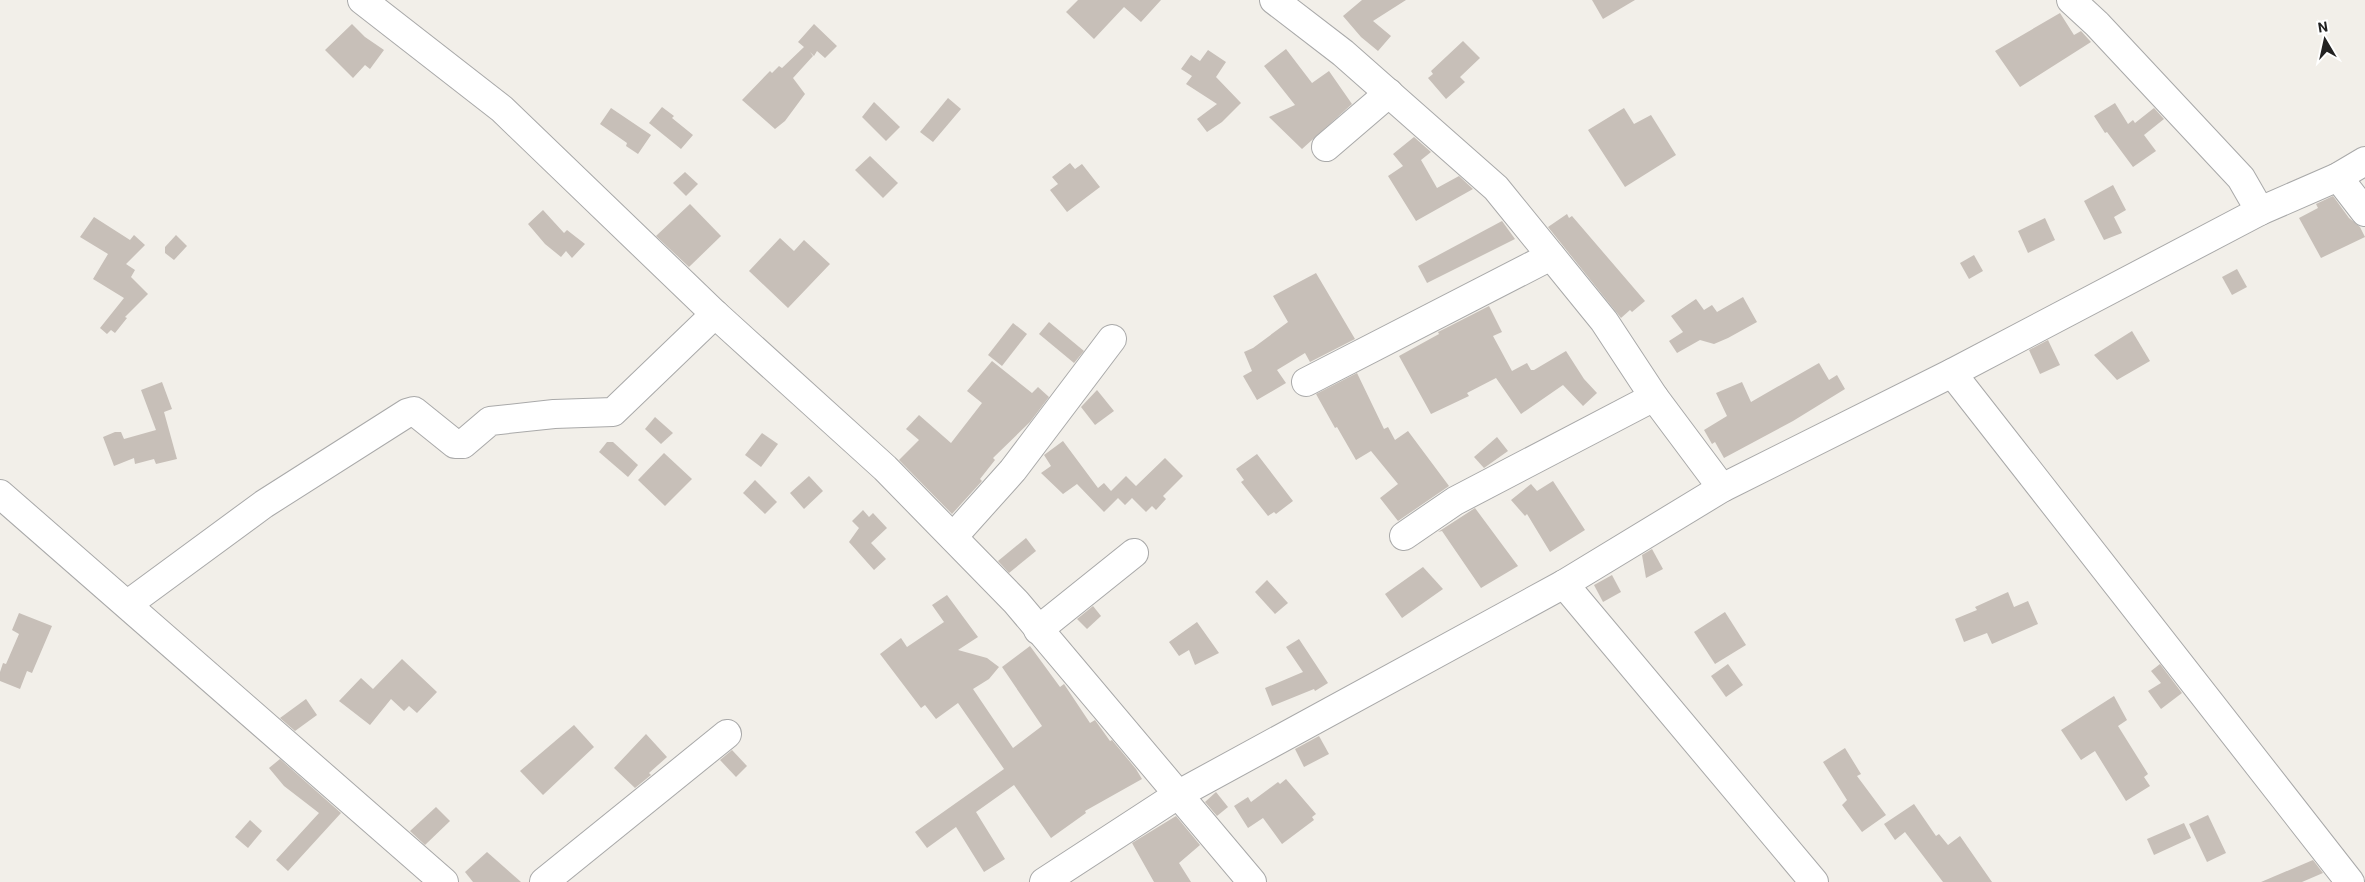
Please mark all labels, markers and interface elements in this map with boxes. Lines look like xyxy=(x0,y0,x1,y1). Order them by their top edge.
north arrow xyxy=(2300,15,2350,65)
text: N xyxy=(2317,18,2329,36)

